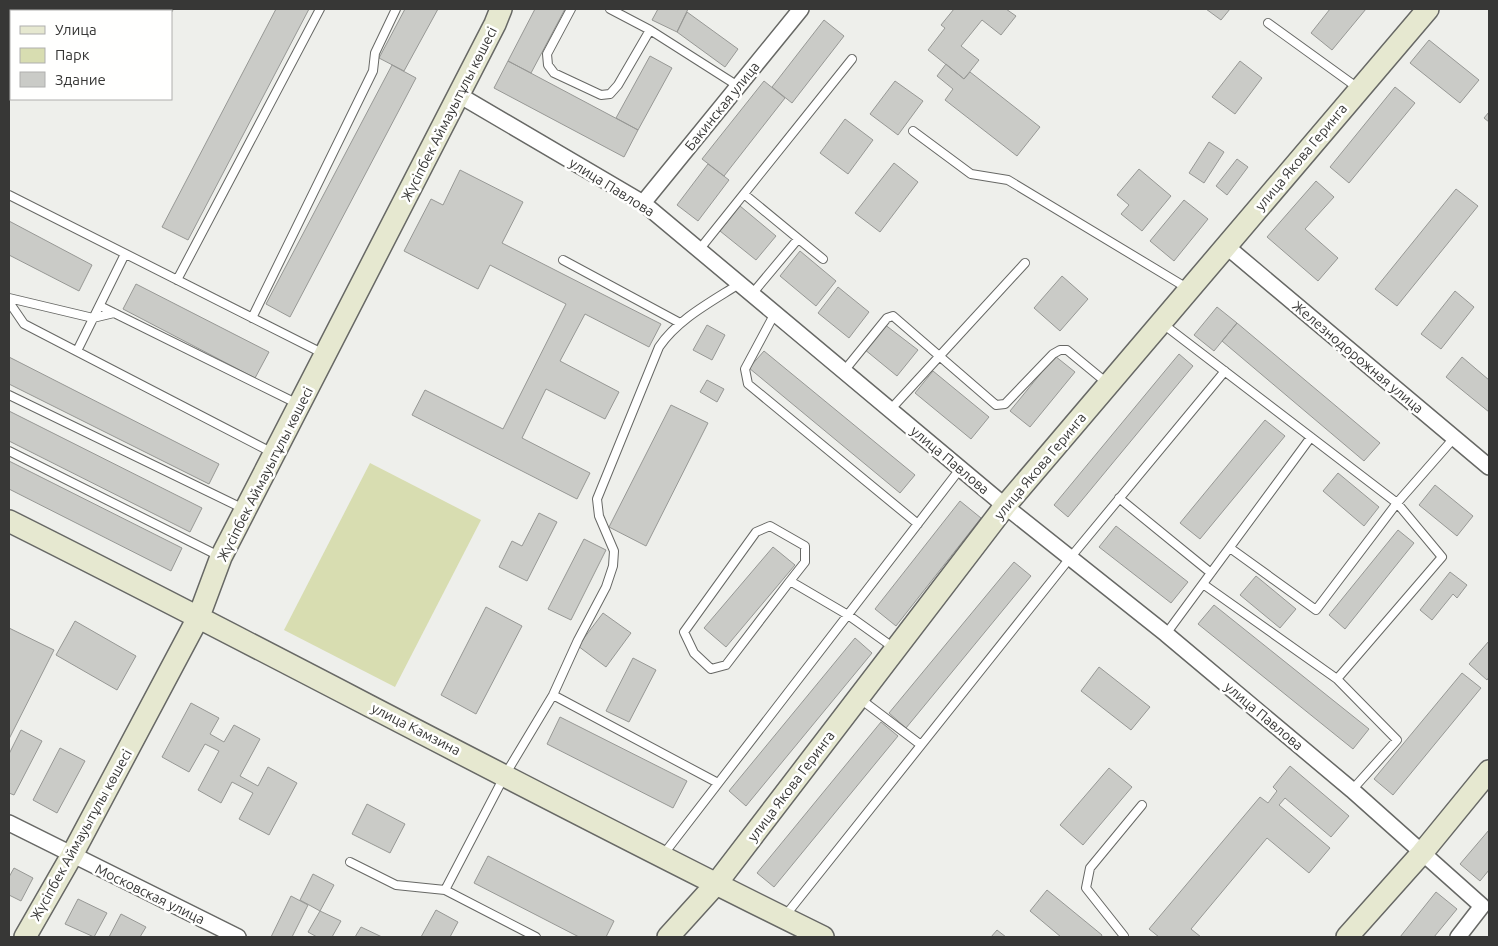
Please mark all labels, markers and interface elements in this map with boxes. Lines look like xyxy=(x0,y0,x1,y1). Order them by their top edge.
legend xyxy=(10,10,172,100)
text: Улица xyxy=(55,21,97,38)
street label: Жүсіпбек Аймауытұлы көшесі xyxy=(398,24,500,204)
text: Парк xyxy=(55,46,90,63)
street label: Бакинская улица xyxy=(681,58,763,154)
text: Здание xyxy=(55,71,106,88)
street label: улица Якова Геринга xyxy=(1252,100,1350,214)
street label: улица Павлова xyxy=(566,154,658,220)
street label: Железнодорожная улица xyxy=(1289,298,1427,416)
street label: Жүсіпбек Аймауытұлы көшесі xyxy=(214,384,316,564)
street label: улица Якова Геринга xyxy=(991,409,1089,523)
street label: улица Павлова xyxy=(908,423,992,497)
street label: улица Павлова xyxy=(1222,679,1306,753)
street label: улица Камзина xyxy=(369,700,463,758)
street label: улица Якова Геринга xyxy=(744,728,838,844)
street label: Жүсіпбек Аймауытұлы көшесі xyxy=(27,746,135,924)
street label: Московская улица xyxy=(93,861,207,927)

